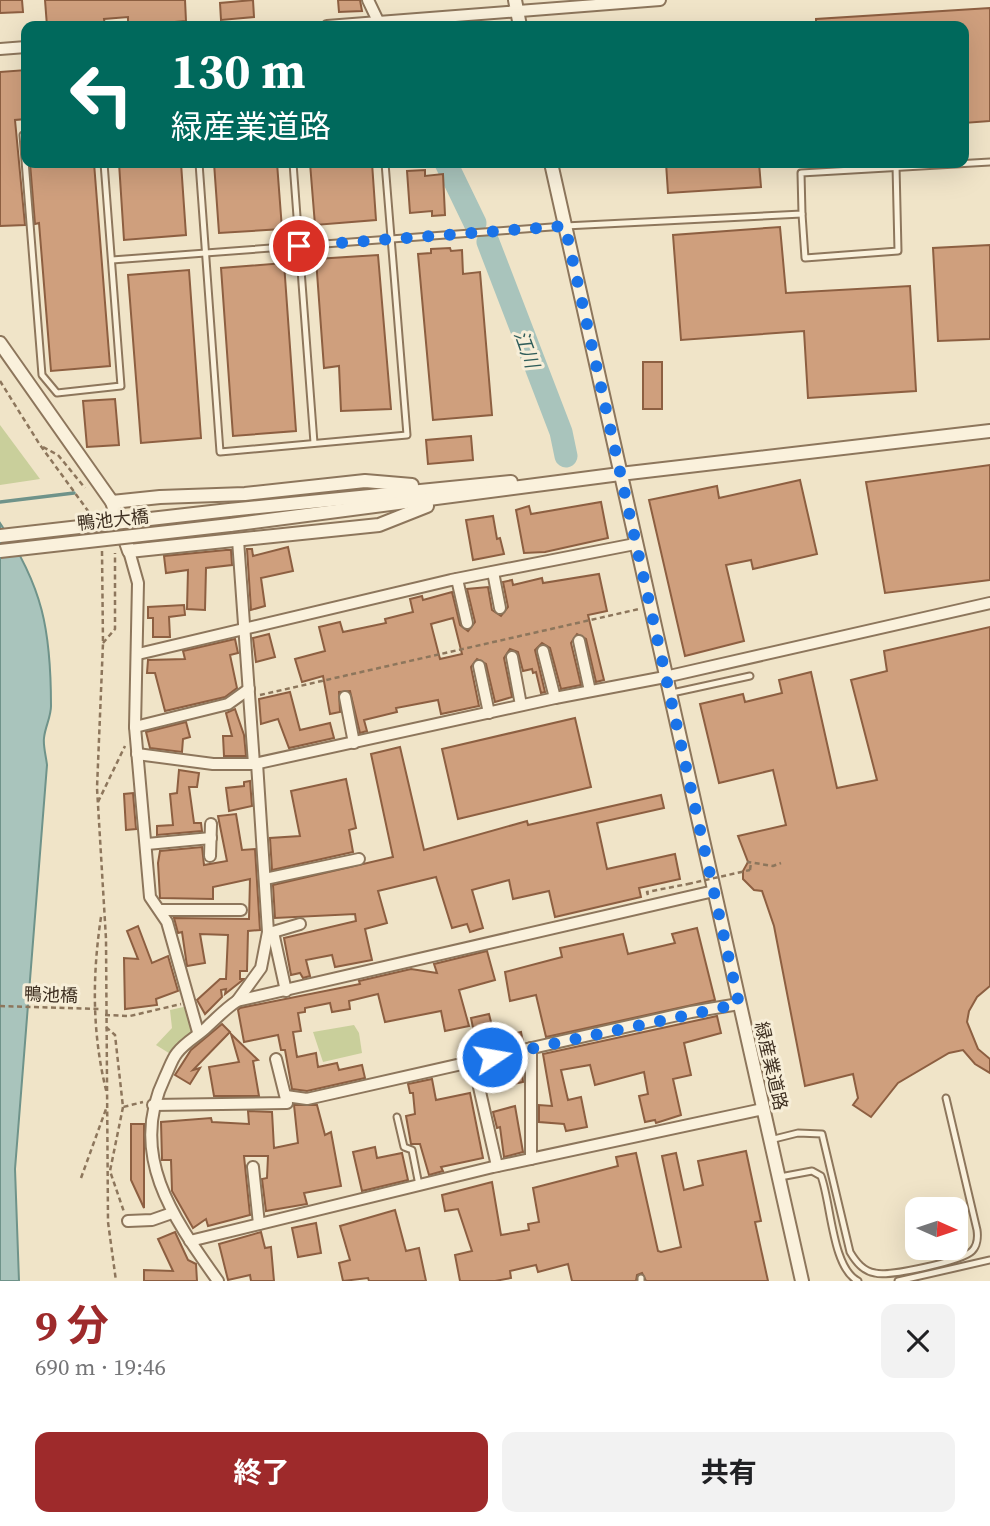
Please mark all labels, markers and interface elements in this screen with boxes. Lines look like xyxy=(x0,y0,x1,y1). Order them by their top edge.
text: 130 m xyxy=(171,37,306,104)
icon: left xyxy=(56,49,147,140)
text: 緑産業道路 xyxy=(171,105,331,149)
pin xyxy=(269,216,329,276)
icon: arrive xyxy=(280,227,318,265)
water label: 江川 xyxy=(508,327,546,373)
street label: 鴨池大橋 xyxy=(76,503,150,536)
street label: 鴨池橋 xyxy=(24,981,78,1008)
street label: 緑産業道路 xyxy=(749,1019,794,1113)
position arrow xyxy=(455,1020,529,1094)
north arrow xyxy=(905,1197,968,1260)
map controls xyxy=(905,1197,968,1260)
text: 9 分 xyxy=(35,1296,109,1354)
button: close xyxy=(881,1304,955,1378)
text: 690 m · 19:46 xyxy=(35,1351,166,1383)
button: 終了 xyxy=(35,1432,488,1512)
button: 共有 xyxy=(502,1432,955,1512)

